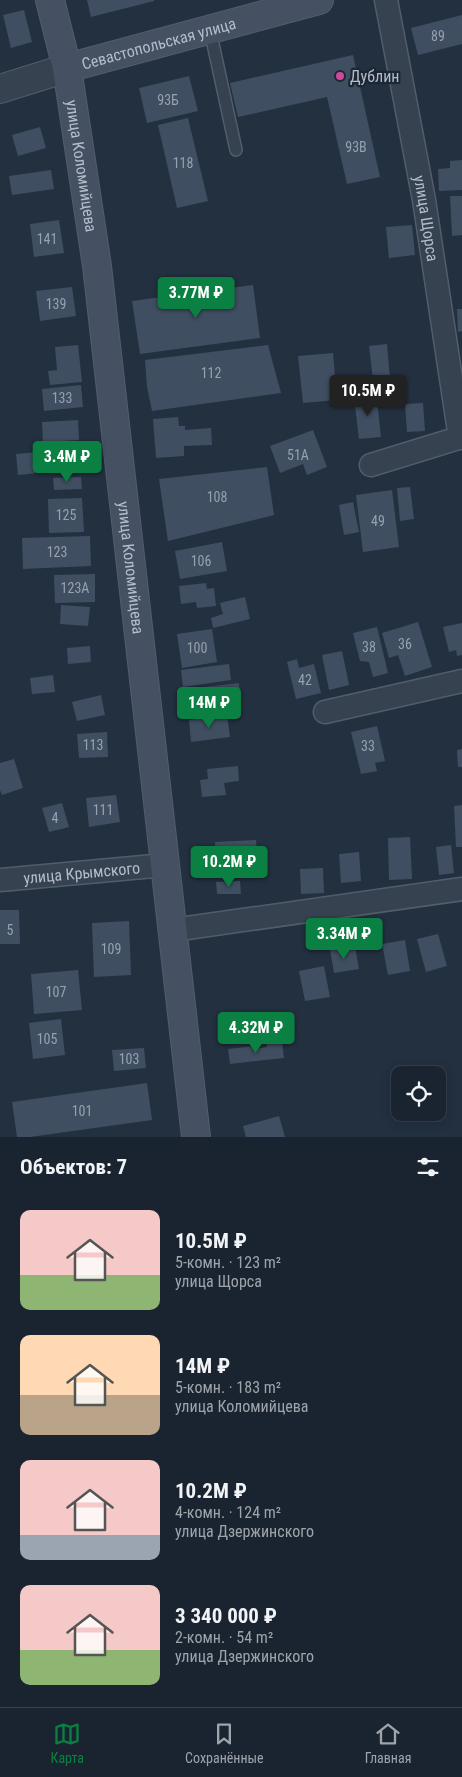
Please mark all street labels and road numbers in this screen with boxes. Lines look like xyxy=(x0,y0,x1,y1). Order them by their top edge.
street label: Севастопольская улица xyxy=(80,14,238,74)
street label: улица Коломийцева xyxy=(62,98,101,233)
street label: улица Щорса xyxy=(410,174,442,263)
street label: улица Коломийцева xyxy=(114,500,148,635)
street label: улица Крымского xyxy=(23,858,141,888)

